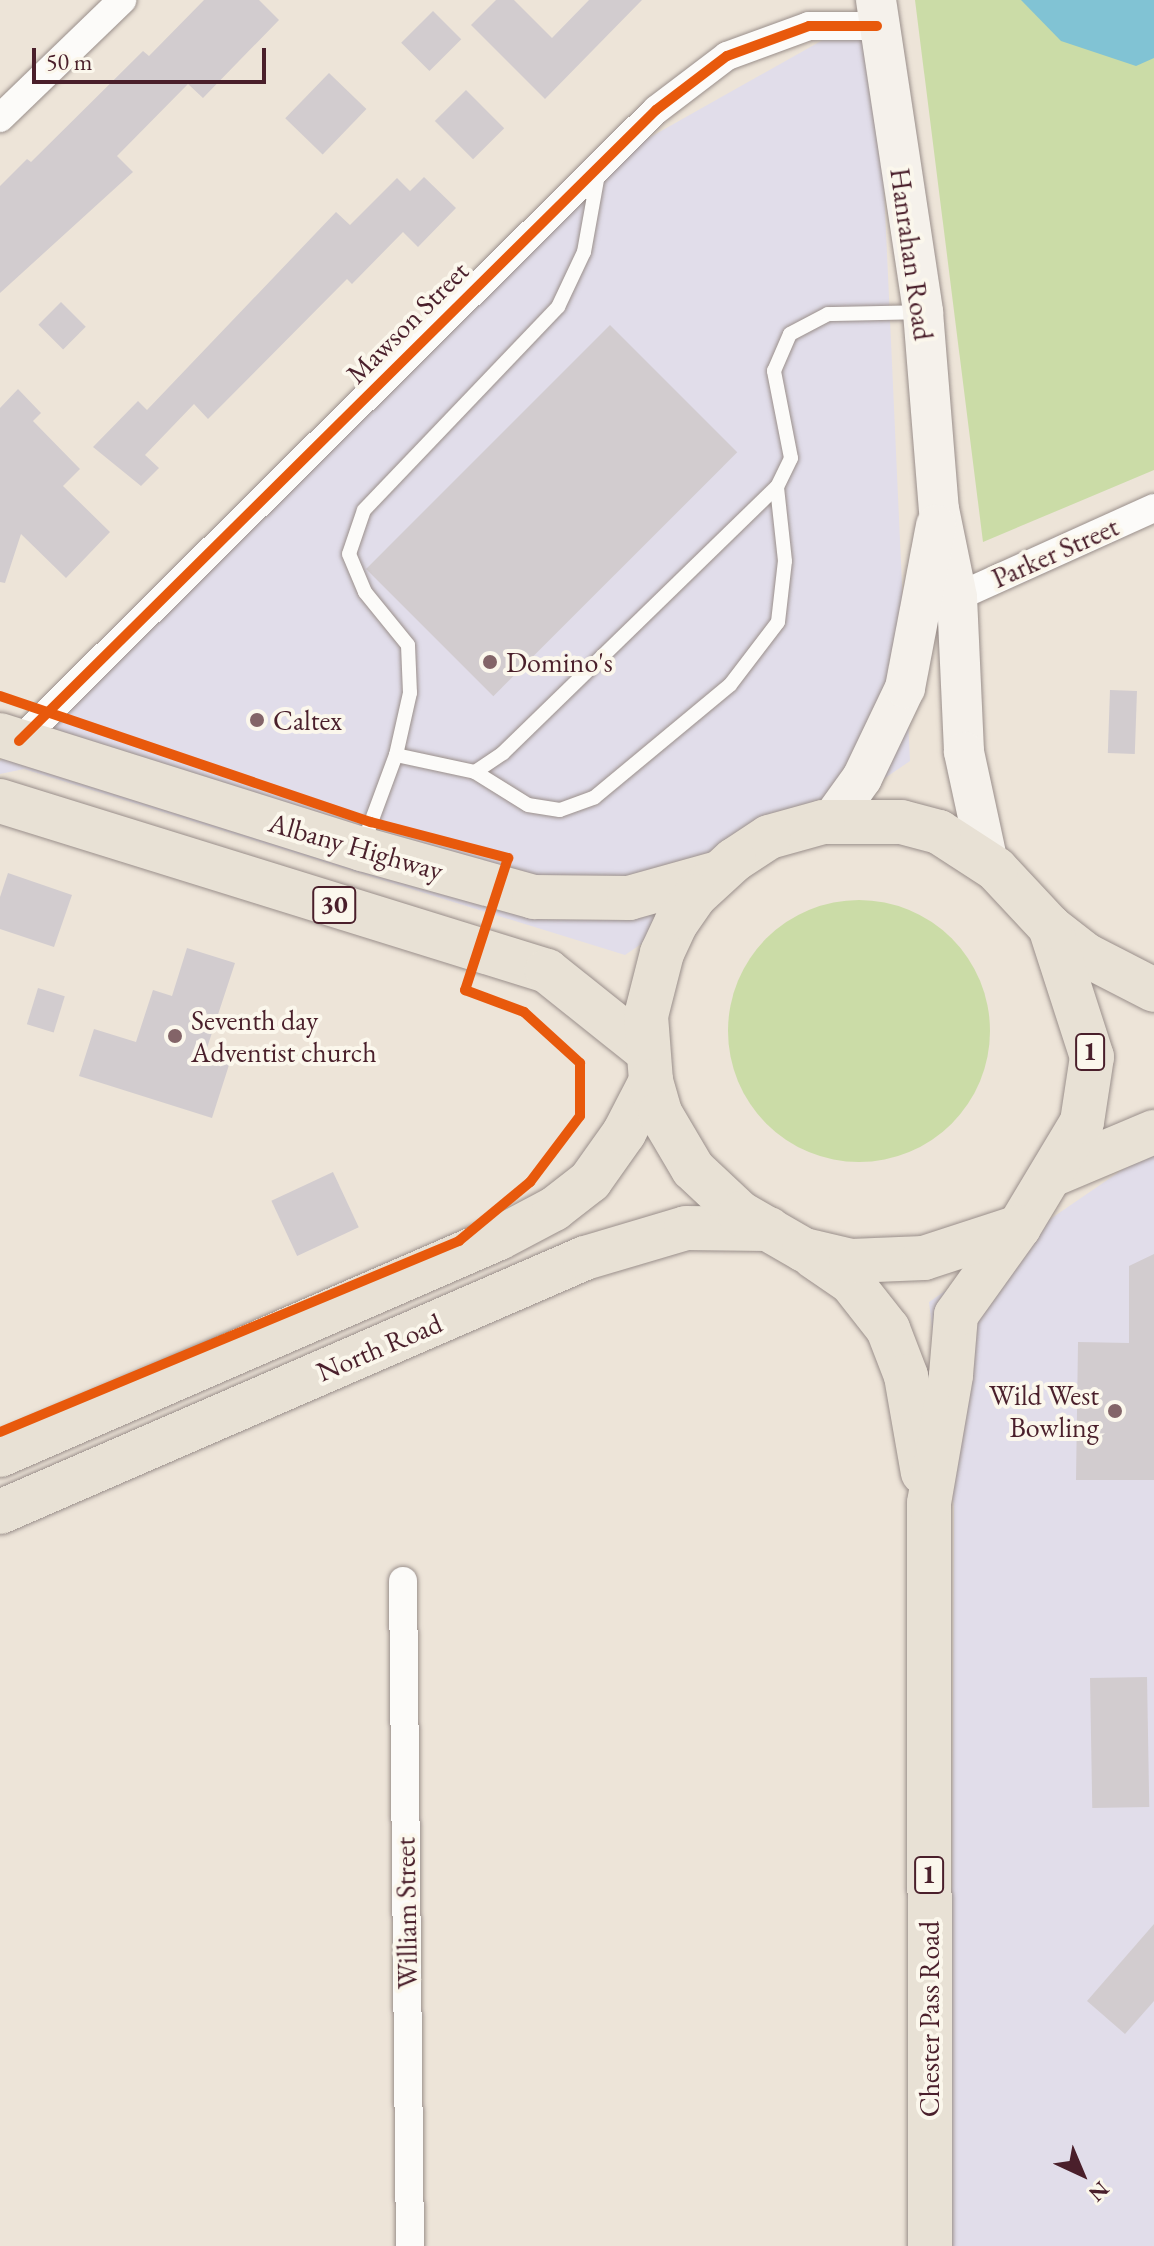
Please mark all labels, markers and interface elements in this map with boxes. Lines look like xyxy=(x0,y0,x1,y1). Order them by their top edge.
scale bar xyxy=(36,32,270,82)
text: 50 m xyxy=(46,46,93,77)
street label: Hanrahan Road xyxy=(883,166,941,342)
street label: Mawson Street xyxy=(339,254,475,390)
street label: Parker Street xyxy=(986,509,1124,595)
place label: Domino's xyxy=(506,645,613,679)
marker: Domino's xyxy=(481,653,499,671)
place label: Caltex xyxy=(273,703,342,737)
marker: Caltex xyxy=(248,711,266,729)
street label: Albany Highway xyxy=(265,805,447,887)
road number: 30 xyxy=(312,883,356,927)
place label: Seventh day Adventist church xyxy=(191,1003,377,1069)
marker: Seventh day Adventist church xyxy=(166,1027,184,1045)
road number: 1 xyxy=(1074,1030,1106,1074)
street label: North Road xyxy=(311,1306,447,1388)
place label: Wild West Bowling xyxy=(989,1378,1099,1444)
marker: Wild West Bowling xyxy=(1106,1402,1124,1420)
street label: William Street xyxy=(388,1837,424,1989)
road number: 1 xyxy=(913,1853,945,1897)
street label: Chester Pass Road xyxy=(912,1921,946,2117)
north arrow xyxy=(1042,2134,1122,2214)
text: N xyxy=(1083,2175,1115,2208)

